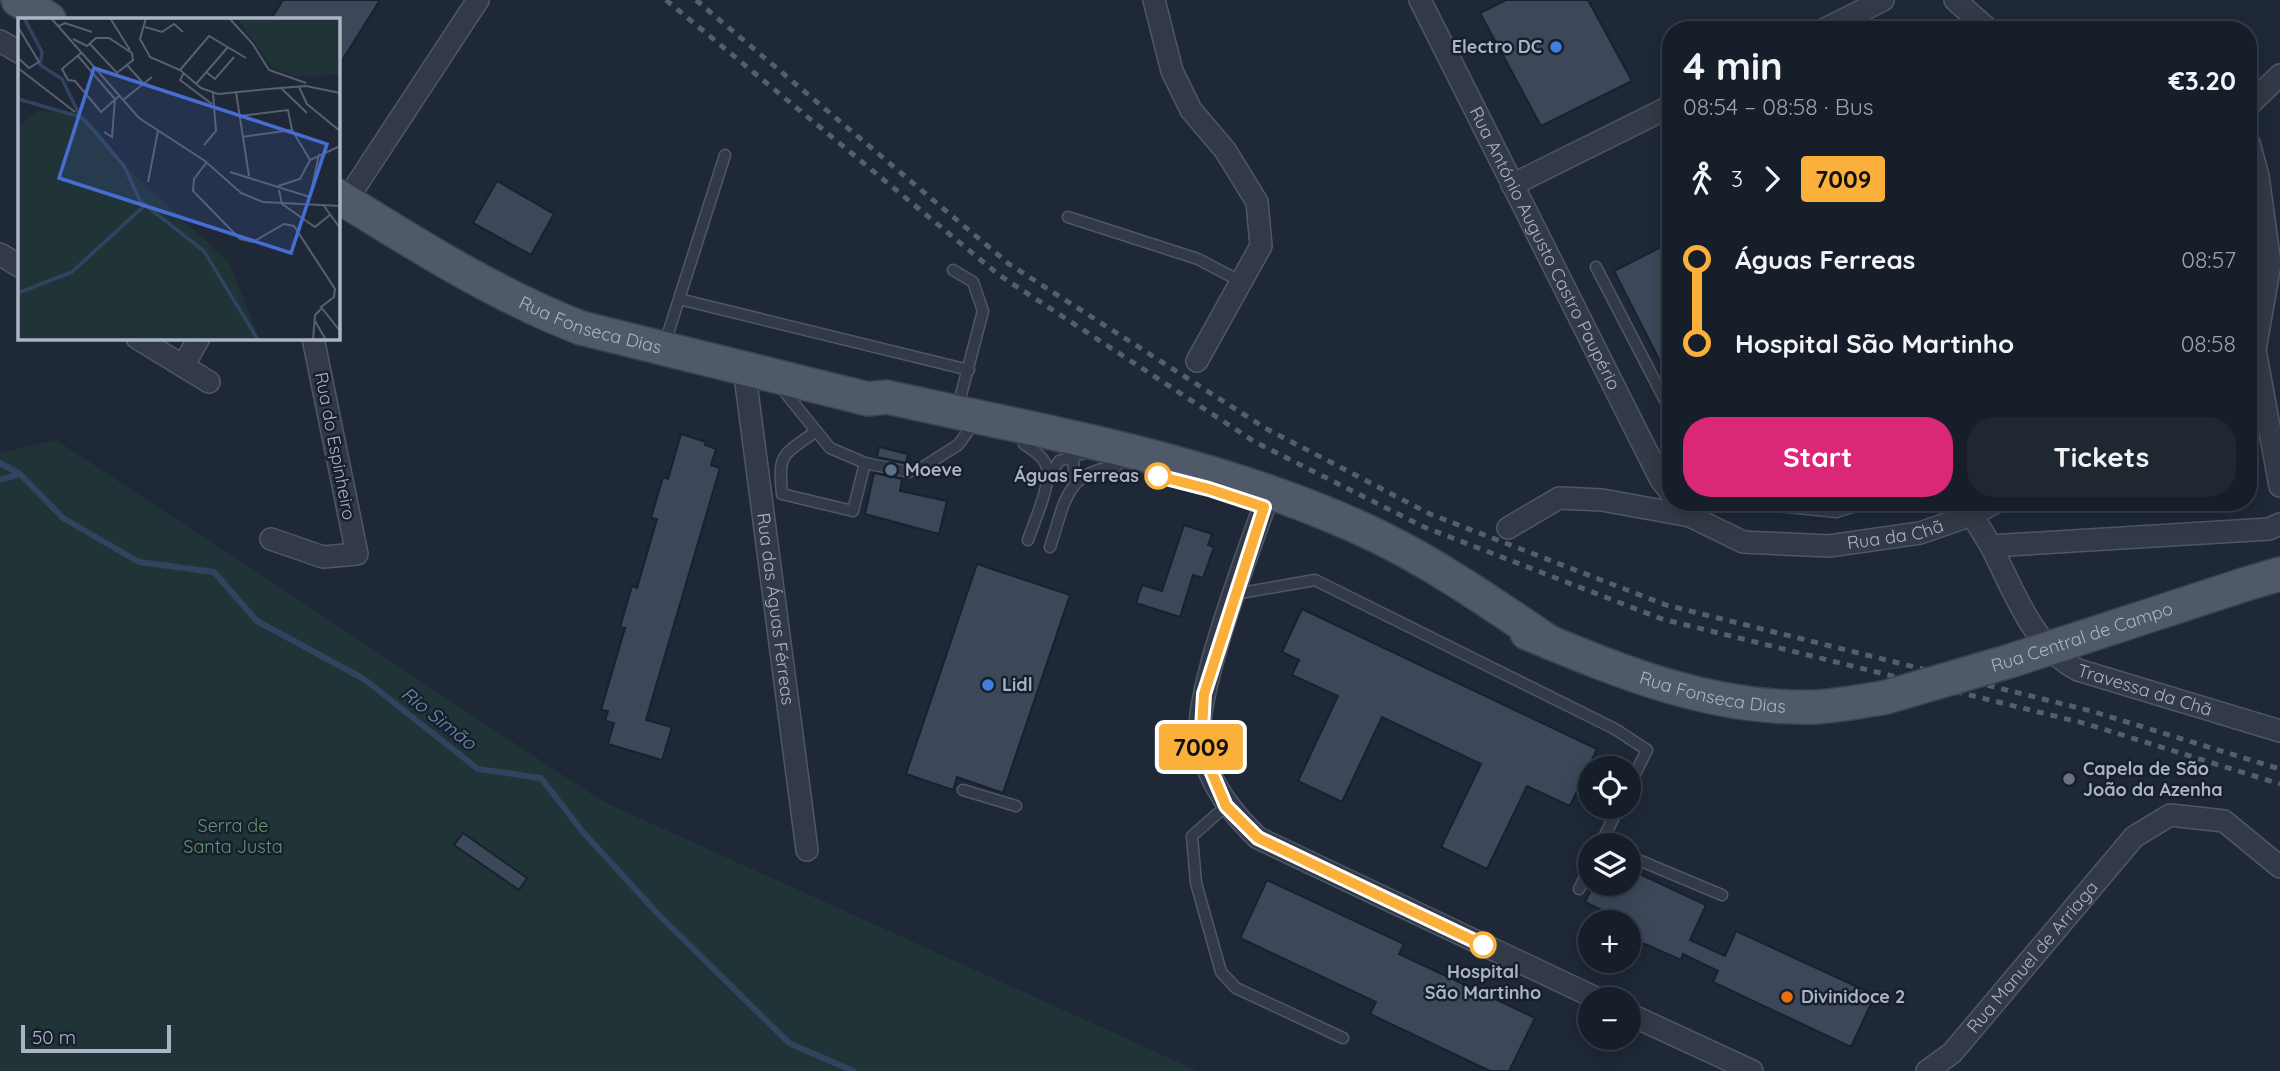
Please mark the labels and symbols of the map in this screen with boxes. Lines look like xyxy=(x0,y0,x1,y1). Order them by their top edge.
inset map xyxy=(18,18,340,340)
place label: Electro DC xyxy=(1452,35,1542,58)
marker: Electro DC xyxy=(1548,39,1564,55)
street label: Rua António Augusto Castro Paupério xyxy=(1464,103,1626,394)
street label: Rua Fonseca Dias xyxy=(515,290,664,359)
street label: Rua do Espinheiro xyxy=(310,370,361,522)
place label: Moeve xyxy=(905,458,962,481)
marker: Moeve xyxy=(883,462,899,478)
marker: Águas Ferreas xyxy=(1145,463,1171,489)
place label: Águas Ferreas xyxy=(1014,464,1139,487)
street label: Rua das Águas Férreas xyxy=(752,511,800,706)
street label: Rua da Chã xyxy=(1845,514,1946,554)
street label: Rua Central de Campo xyxy=(1988,597,2176,677)
street label: Travessa da Chã xyxy=(2075,659,2215,721)
street label: Rua Fonseca Dias xyxy=(1637,666,1786,718)
place label: Lidl xyxy=(1002,673,1033,696)
marker: Lidl xyxy=(980,677,996,693)
water label: Rio Simão xyxy=(397,681,482,756)
line badge: 7009 xyxy=(1152,724,1250,770)
place label: Capela de São João da Azenha xyxy=(2083,757,2223,801)
marker: Capela de São João da Azenha xyxy=(2061,771,2077,787)
park label: Serra de Santa Justa xyxy=(183,814,283,858)
street label: Rua Manuel de Arriaga xyxy=(1962,876,2103,1038)
marker: Hospital São Martinho xyxy=(1470,932,1496,958)
place label: Hospital São Martinho xyxy=(1425,960,1541,1004)
place label: Divinidoce 2 xyxy=(1801,985,1905,1008)
marker: Divinidoce 2 xyxy=(1779,989,1795,1005)
scale bar xyxy=(21,1022,172,1054)

